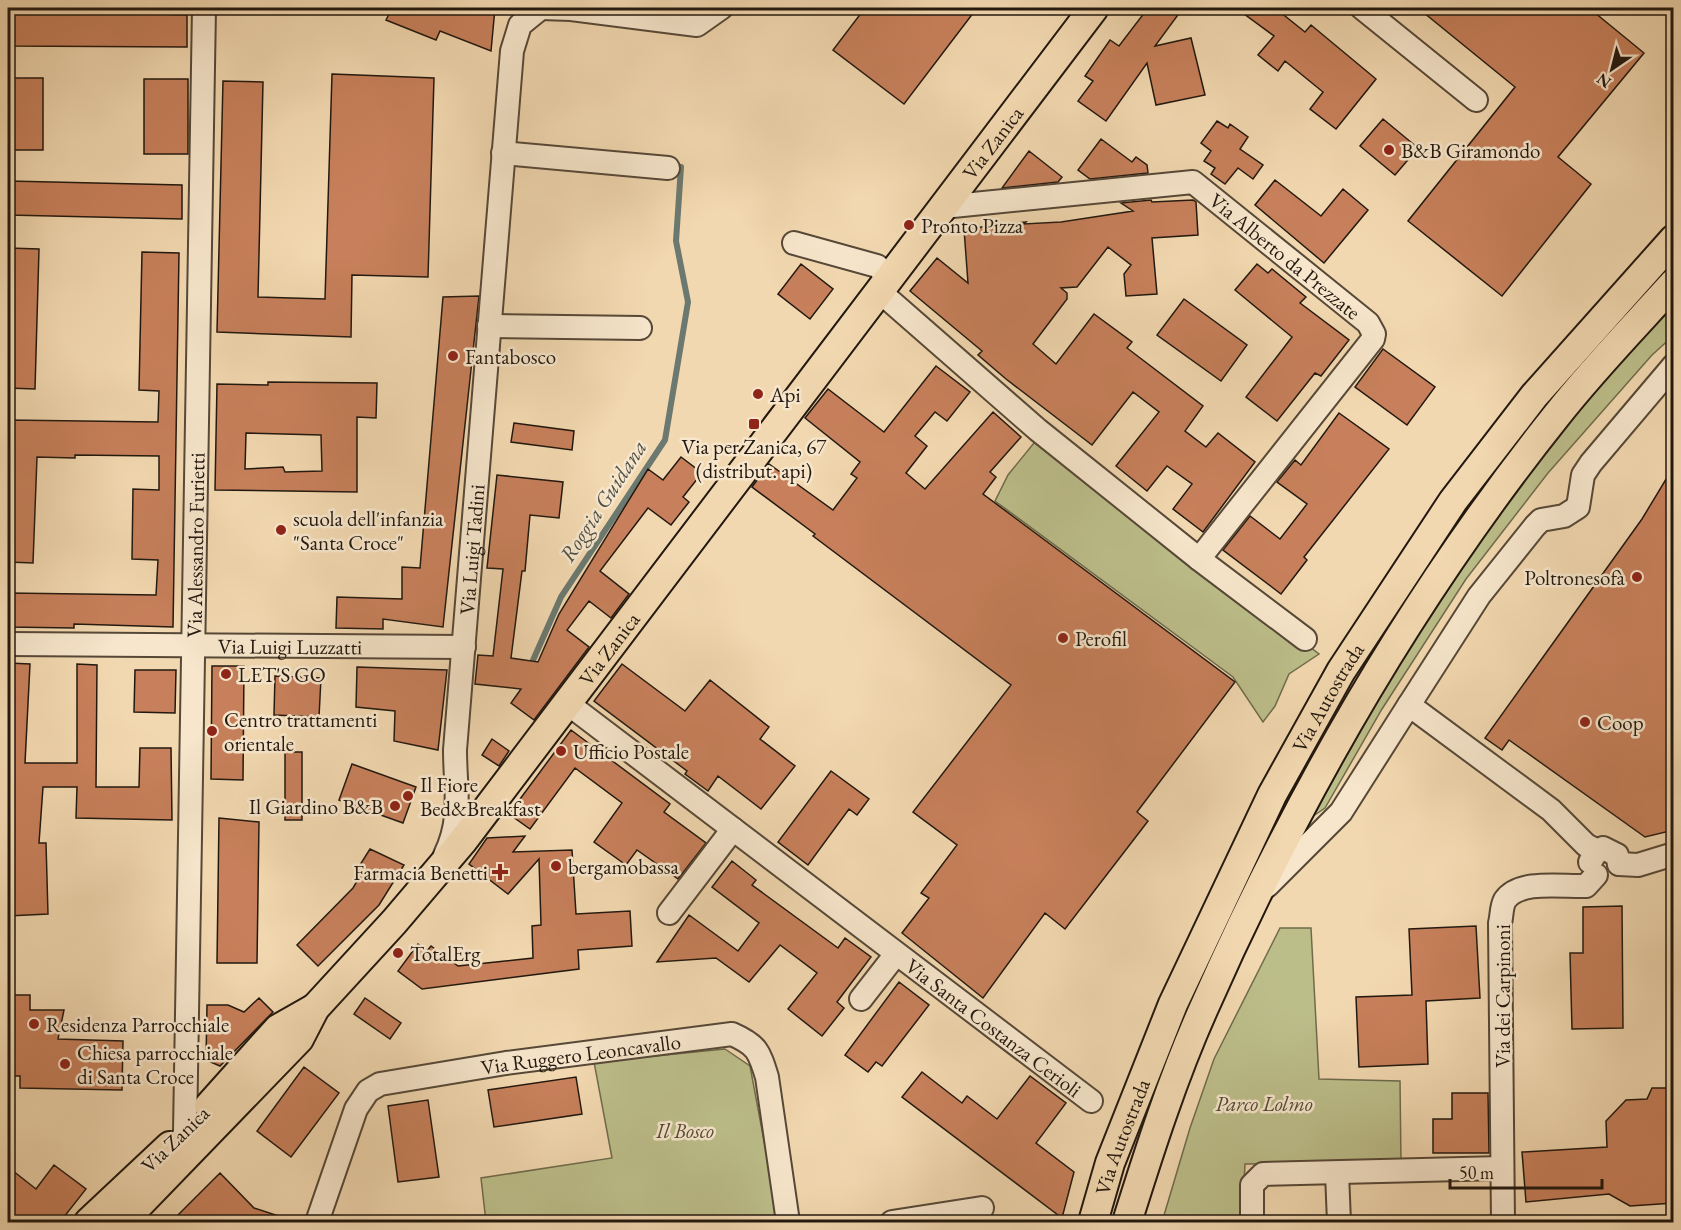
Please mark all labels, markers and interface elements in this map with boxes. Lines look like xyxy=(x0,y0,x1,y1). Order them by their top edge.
north arrow xyxy=(1582,39,1642,99)
text: N xyxy=(1592,69,1615,93)
street label: Via Zanica xyxy=(956,100,1029,185)
place label: B&B Giramondo xyxy=(1401,137,1540,164)
marker: B&B Giramondo xyxy=(1382,143,1396,157)
street label: Via Alberto da Prezzate xyxy=(1204,187,1366,325)
place label: Pronto Pizza xyxy=(921,212,1024,239)
marker: Pronto Pizza xyxy=(902,218,916,232)
place label: Fantabosco xyxy=(465,343,556,370)
marker: Fantabosco xyxy=(446,349,460,363)
place label: Api xyxy=(769,381,801,408)
marker: Api xyxy=(751,387,765,401)
marker: Via per Zanica, 67 (distribut. api) xyxy=(747,417,761,431)
place label: Via per Zanica, 67 (distribut. api) xyxy=(682,433,827,484)
water label: Roggia Guidana xyxy=(553,434,653,568)
street label: Via Alessandro Furietti xyxy=(180,452,210,638)
street label: Via Luigi Tadini xyxy=(453,483,490,616)
place label: scuola dell'infanzia "Santa Croce" xyxy=(293,505,444,556)
marker: scuola dell'infanzia "Santa Croce" xyxy=(274,523,288,537)
place label: Poltronesofà xyxy=(1524,564,1626,591)
marker: Poltronesofà xyxy=(1630,570,1644,584)
street label: Via Zanica xyxy=(572,606,646,691)
place label: Perofil xyxy=(1075,625,1127,652)
marker: Perofil xyxy=(1056,631,1070,645)
street label: Via Luigi Luzzatti xyxy=(218,632,362,660)
street label: Via Autostrada xyxy=(1285,637,1370,757)
place label: LET'S GO xyxy=(238,661,326,688)
marker: LET'S GO xyxy=(219,667,233,681)
place label: Centro trattamenti orientale xyxy=(224,706,377,757)
place label: Coop xyxy=(1597,709,1644,736)
marker: Coop xyxy=(1578,715,1592,729)
marker: Centro trattamenti orientale xyxy=(205,724,219,738)
place label: Ufficio Postale xyxy=(573,738,689,765)
marker: Ufficio Postale xyxy=(554,744,568,758)
place label: Il Fiore Bed&Breakfast xyxy=(420,771,541,822)
marker: Il Fiore Bed&Breakfast xyxy=(401,789,415,803)
place label: Il Giardino B&B xyxy=(249,793,383,820)
marker: Il Giardino B&B xyxy=(388,799,402,813)
place label: bergamobassa xyxy=(568,853,680,880)
place label: Farmacia Benetti xyxy=(353,859,488,886)
marker: bergamobassa xyxy=(549,859,563,873)
marker: Farmacia Benetti xyxy=(493,865,507,879)
street label: Via dei Carpinoni xyxy=(1489,924,1516,1068)
place label: TotalErg xyxy=(410,940,481,967)
marker: TotalErg xyxy=(391,946,405,960)
street label: Via Santa Costanza Cerioli xyxy=(900,952,1087,1103)
place label: Residenza Parrocchiale xyxy=(46,1011,229,1038)
marker: Residenza Parrocchiale xyxy=(27,1017,41,1031)
street label: Via Ruggero Leoncavallo xyxy=(479,1027,682,1081)
place label: Chiesa parrocchiale di Santa Croce xyxy=(77,1039,233,1090)
marker: Chiesa parrocchiale di Santa Croce xyxy=(58,1057,72,1071)
street label: Via Autostrada xyxy=(1088,1074,1156,1198)
park label: Parco Lolmo xyxy=(1215,1090,1313,1117)
street label: Via Zanica xyxy=(135,1099,216,1178)
park label: Il Bosco xyxy=(655,1117,714,1144)
scale bar xyxy=(1450,1152,1602,1190)
text: 50 m xyxy=(1459,1161,1494,1184)

